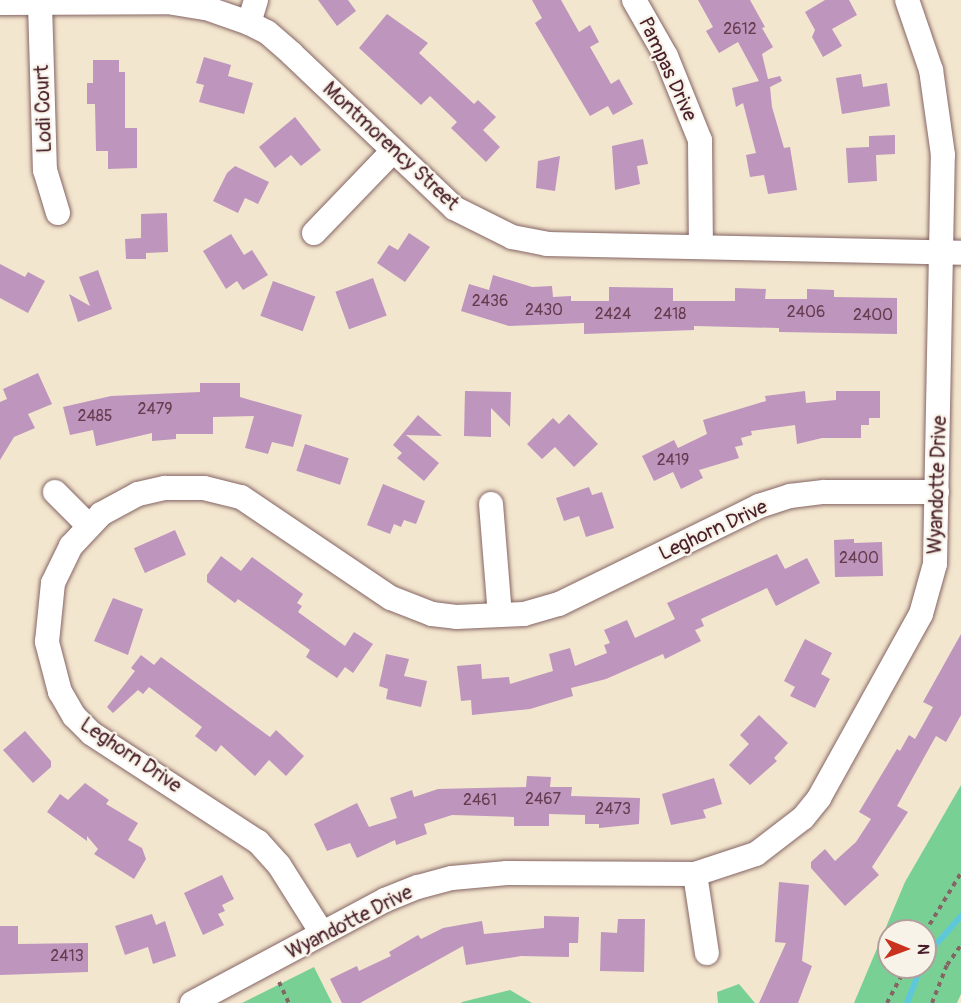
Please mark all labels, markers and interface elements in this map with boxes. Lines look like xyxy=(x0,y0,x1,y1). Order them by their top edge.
street label: Pampas Drive xyxy=(633,13,703,125)
house number: 2612 xyxy=(723,19,757,39)
street label: Lodi Court xyxy=(29,65,57,153)
street label: Montmorency Street xyxy=(318,77,464,215)
house number: 2436 xyxy=(472,291,508,311)
house number: 2430 xyxy=(525,300,563,320)
house number: 2406 xyxy=(787,302,825,322)
house number: 2424 xyxy=(595,304,631,324)
house number: 2418 xyxy=(654,304,686,324)
house number: 2400 xyxy=(853,305,893,325)
house number: 2479 xyxy=(138,399,172,419)
house number: 2485 xyxy=(78,406,112,426)
street label: Wyandotte Drive xyxy=(923,415,951,555)
house number: 2419 xyxy=(657,450,689,470)
street label: Leghorn Drive xyxy=(655,494,771,566)
house number: 2400 xyxy=(839,548,879,568)
street label: Leghorn Drive xyxy=(76,712,186,798)
house number: 2467 xyxy=(525,789,561,809)
house number: 2461 xyxy=(463,790,497,810)
house number: 2473 xyxy=(595,799,631,819)
street label: Wyandotte Drive xyxy=(282,880,416,964)
north arrow xyxy=(877,919,937,979)
text: N xyxy=(913,944,933,955)
house number: 2413 xyxy=(50,946,84,966)

